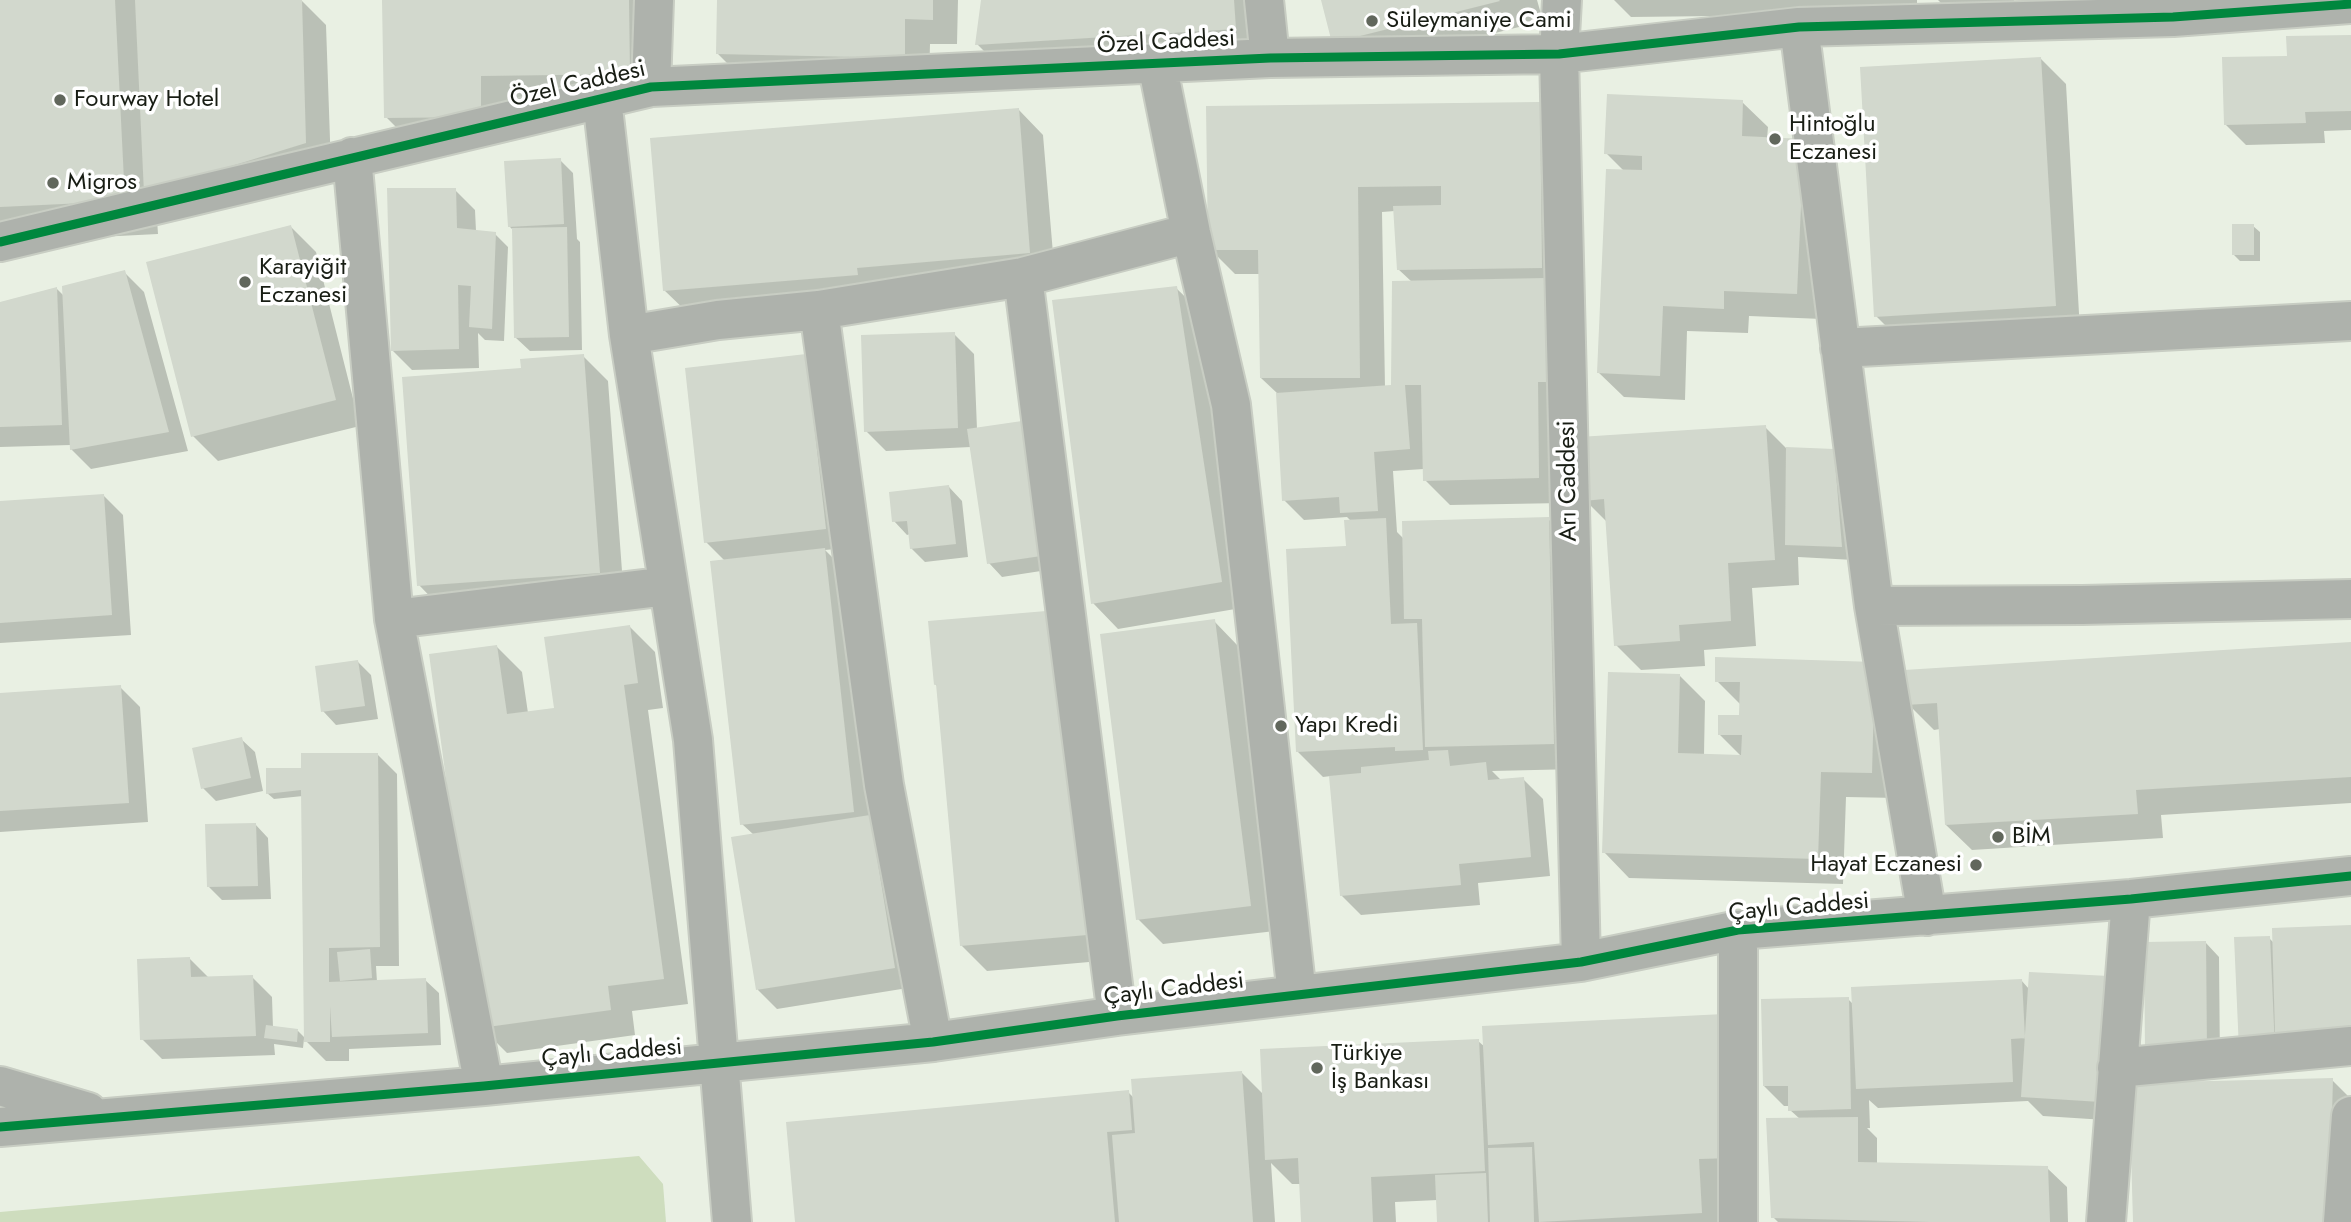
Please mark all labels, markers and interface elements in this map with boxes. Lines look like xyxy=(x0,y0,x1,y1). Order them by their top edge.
place label: Süleymaniye Cami xyxy=(1386,7,1572,35)
marker: Süleymaniye Cami xyxy=(1364,13,1380,29)
street label: Özel Caddesi xyxy=(1096,25,1236,61)
street label: Özel Caddesi xyxy=(507,55,649,115)
place label: Fourway Hotel xyxy=(74,86,219,114)
marker: Fourway Hotel xyxy=(52,92,68,108)
place label: Hintoğlu Eczanesi xyxy=(1789,111,1877,167)
marker: Hintoğlu Eczanesi xyxy=(1767,131,1783,147)
place label: Migros xyxy=(67,169,137,197)
marker: Migros xyxy=(45,175,61,191)
place label: Karayiğit Eczanesi xyxy=(259,254,347,310)
marker: Karayiğit Eczanesi xyxy=(237,274,253,290)
street label: Arı Caddesi xyxy=(1554,420,1584,542)
place label: Yapı Kredi xyxy=(1295,712,1398,740)
marker: Yapı Kredi xyxy=(1273,718,1289,734)
place label: BİM xyxy=(2012,823,2051,851)
marker: BİM xyxy=(1990,829,2006,845)
place label: Hayat Eczanesi xyxy=(1810,851,1962,879)
marker: Hayat Eczanesi xyxy=(1968,857,1984,873)
street label: Çaylı Caddesi xyxy=(1728,888,1870,928)
street label: Çaylı Caddesi xyxy=(1102,967,1246,1013)
street label: Çaylı Caddesi xyxy=(541,1034,683,1074)
place label: Türkiye İş Bankası xyxy=(1331,1040,1429,1096)
marker: Türkiye İş Bankası xyxy=(1309,1060,1325,1076)

